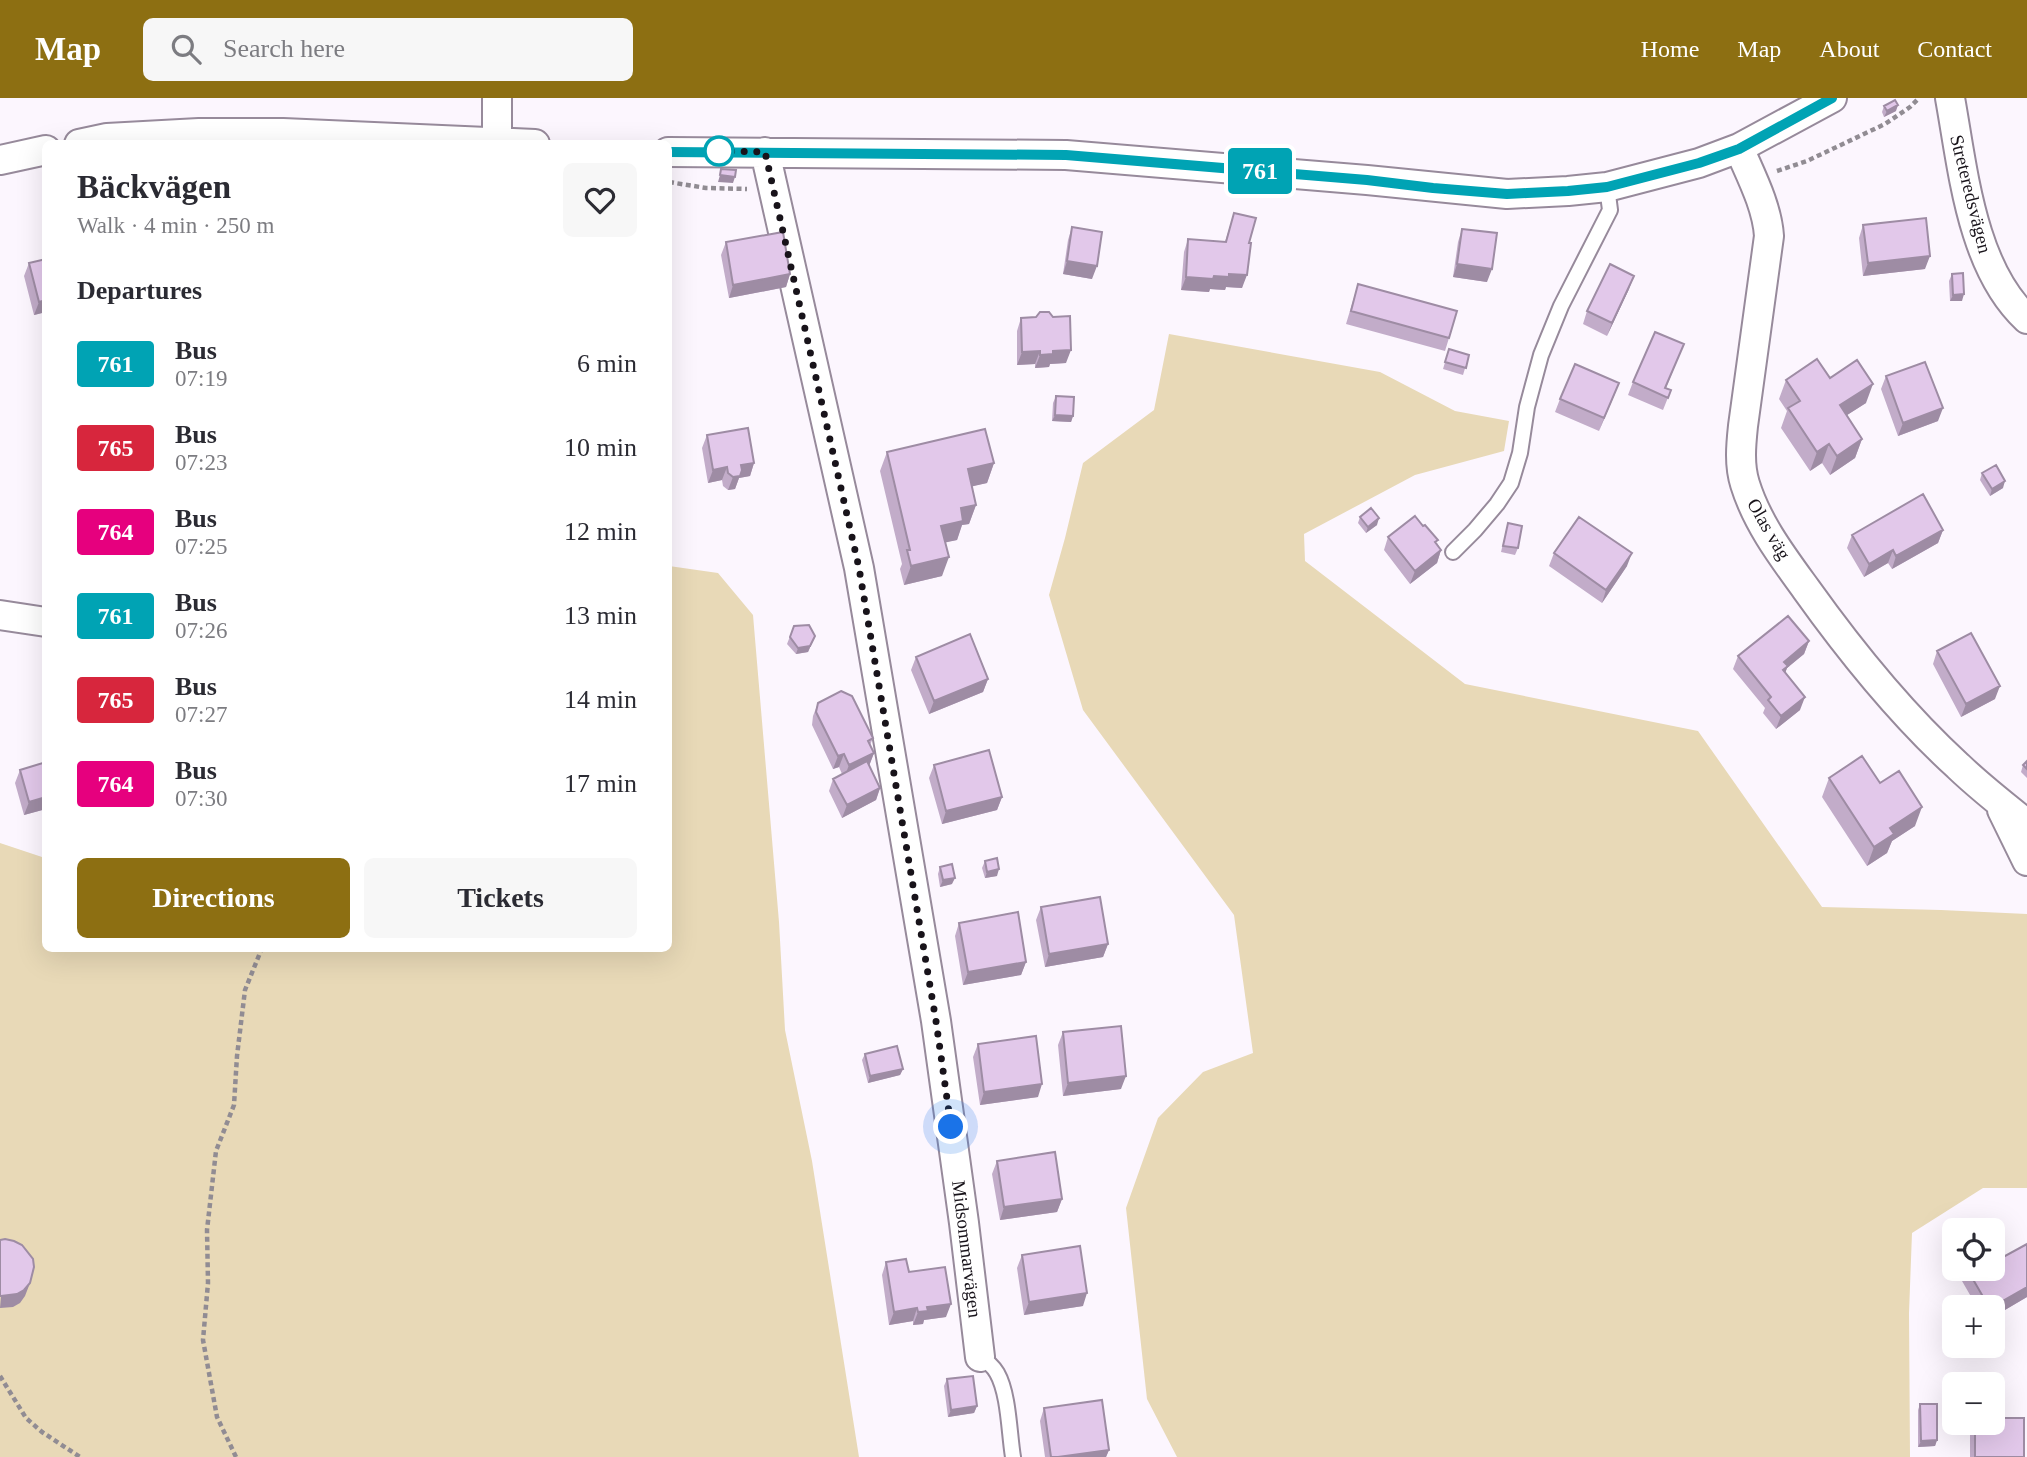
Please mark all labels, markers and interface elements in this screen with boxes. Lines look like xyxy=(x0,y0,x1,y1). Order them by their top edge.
search box xyxy=(143,18,633,81)
icon: search xyxy=(167,30,205,68)
text: Map xyxy=(35,31,101,67)
text: Search here xyxy=(223,34,345,63)
text: Home xyxy=(1641,36,1699,62)
text: Map xyxy=(1737,36,1781,62)
text: About xyxy=(1819,36,1879,62)
text: Contact xyxy=(1917,36,1992,62)
street label: Streteredsvägen xyxy=(1946,133,1996,256)
unlabelled marker xyxy=(704,136,734,166)
line badge: 761 xyxy=(1220,148,1300,194)
text: 761 xyxy=(1242,158,1278,184)
button: heart xyxy=(563,163,637,237)
text: Bäckvägen xyxy=(77,169,231,205)
text: Walk · 4 min · 250 m xyxy=(77,213,274,238)
text: Departures xyxy=(77,276,202,305)
text: Bus xyxy=(175,336,217,365)
text: 6 min xyxy=(577,349,637,378)
text: 761 xyxy=(98,351,134,377)
text: 07:19 xyxy=(175,366,227,391)
text: Bus xyxy=(175,420,217,449)
text: 10 min xyxy=(564,433,637,462)
text: 765 xyxy=(98,435,134,461)
text: 07:23 xyxy=(175,450,227,475)
street label: Olas väg xyxy=(1743,495,1795,564)
text: Bus xyxy=(175,504,217,533)
text: 12 min xyxy=(564,517,637,546)
text: 764 xyxy=(98,519,134,545)
text: 07:25 xyxy=(175,534,227,559)
text: Bus xyxy=(175,588,217,617)
text: 13 min xyxy=(564,601,637,630)
text: 761 xyxy=(98,603,134,629)
text: 07:26 xyxy=(175,618,227,643)
text: Bus xyxy=(175,672,217,701)
text: 14 min xyxy=(564,685,637,714)
text: 765 xyxy=(98,687,134,713)
text: 07:27 xyxy=(175,702,227,727)
text: Bus xyxy=(175,756,217,785)
text: 17 min xyxy=(564,769,637,798)
text: 764 xyxy=(98,771,134,797)
text: 07:30 xyxy=(175,786,227,811)
button: Directions xyxy=(77,858,350,938)
button: Tickets xyxy=(364,858,637,938)
your location xyxy=(933,1109,968,1144)
street label: Midsommarvägen xyxy=(948,1179,986,1319)
map controls xyxy=(1942,1218,2005,1435)
button: locate xyxy=(1942,1218,2005,1281)
button: + xyxy=(1942,1295,2005,1358)
button: − xyxy=(1942,1372,2005,1435)

